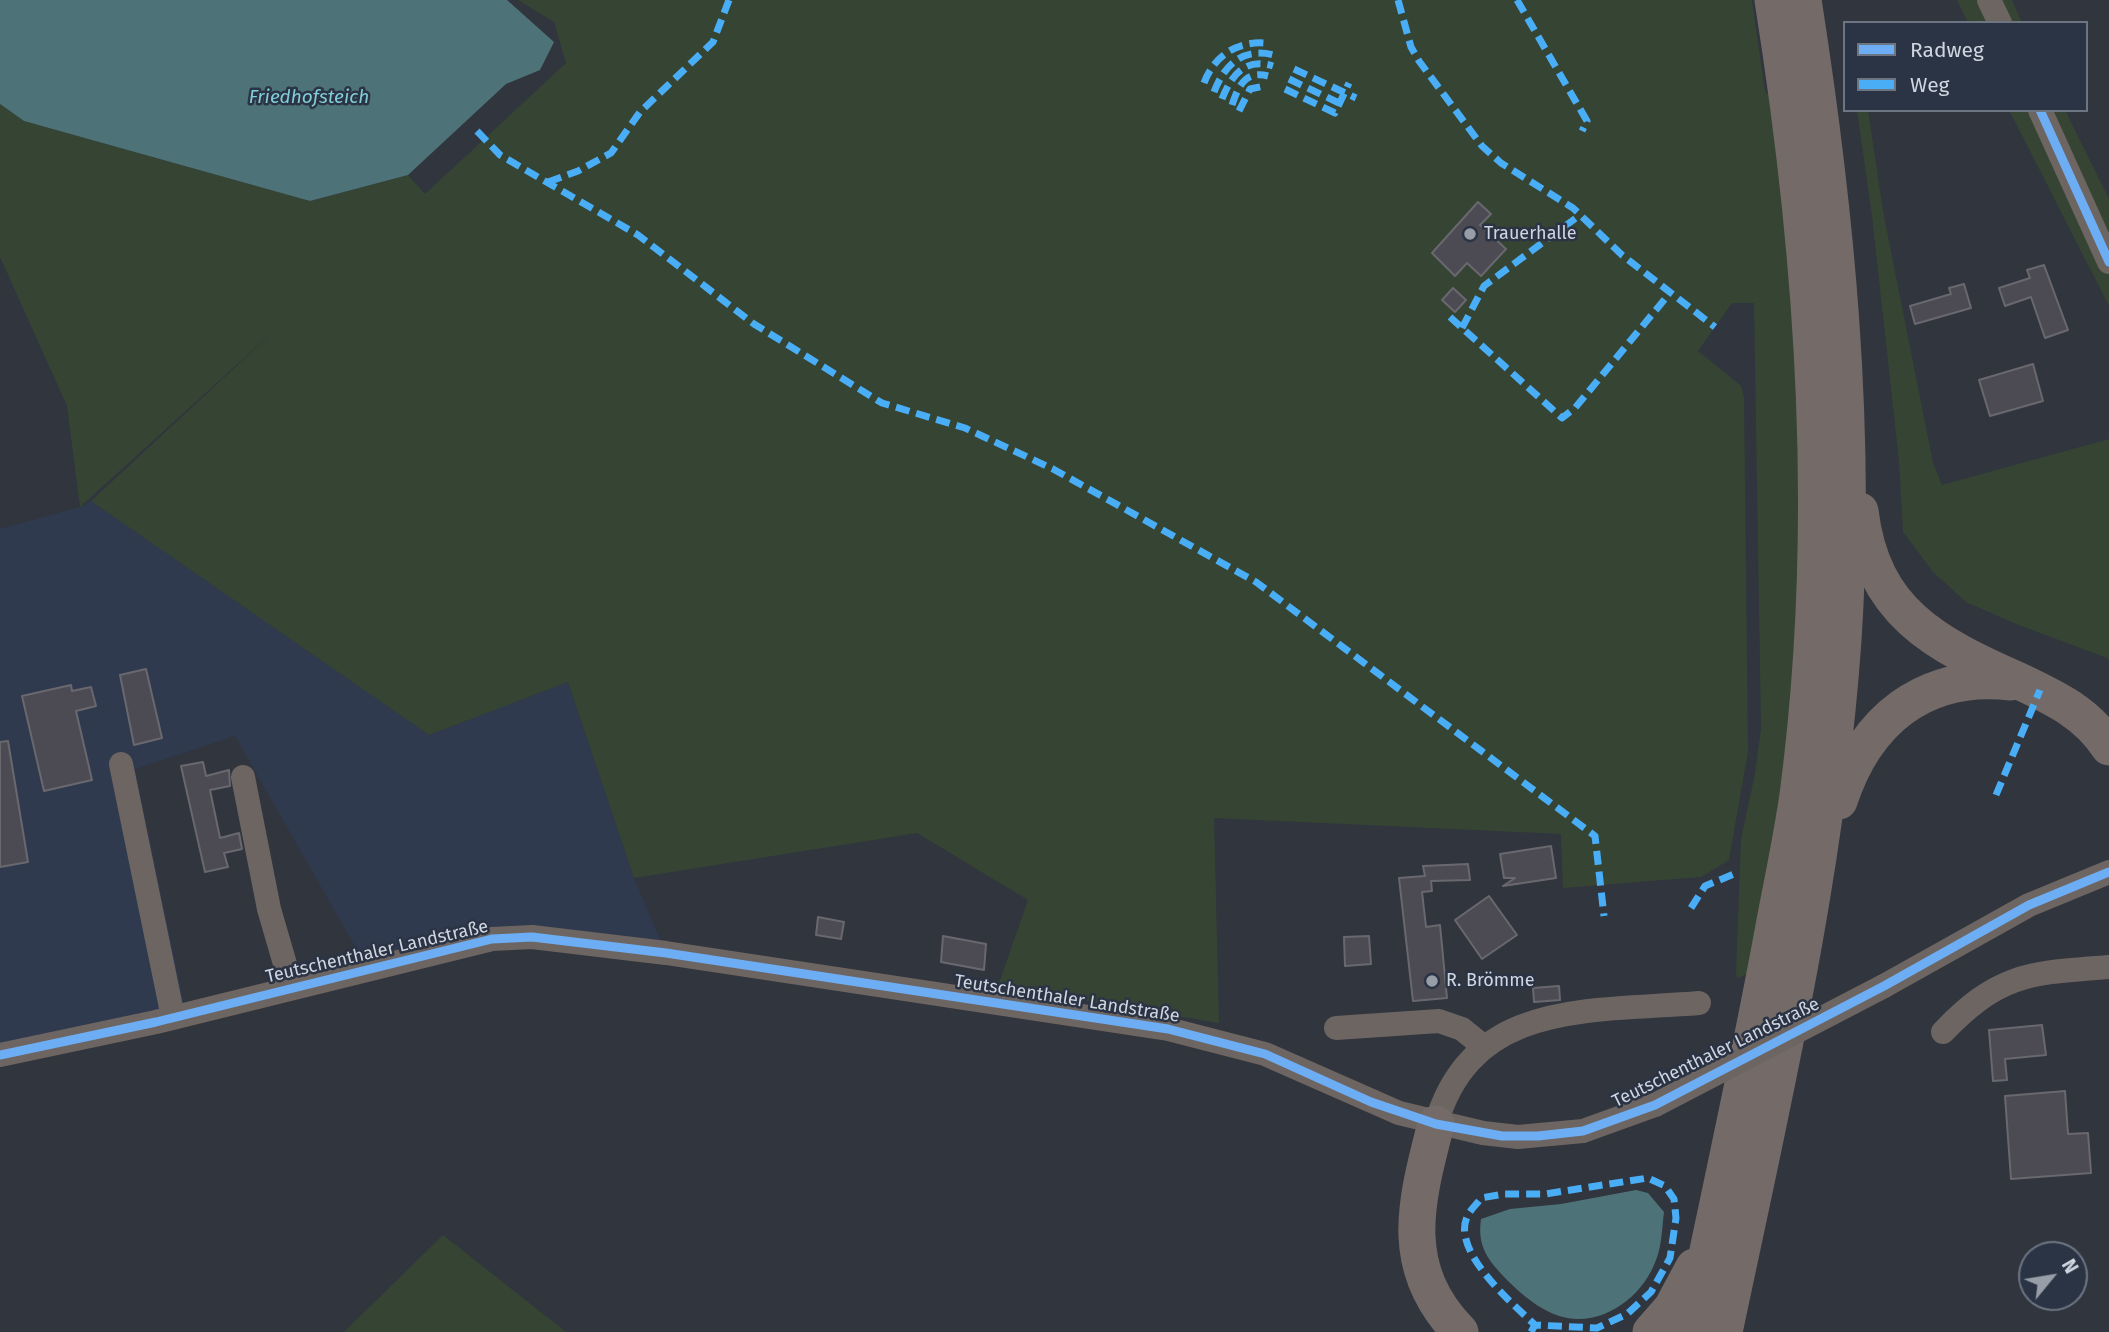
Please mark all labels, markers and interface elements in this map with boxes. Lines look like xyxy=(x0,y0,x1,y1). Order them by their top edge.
legend xyxy=(1843,21,2088,112)
text: Radweg xyxy=(1910,37,1984,63)
text: Weg xyxy=(1910,72,1950,98)
water label: Friedhofsteich xyxy=(249,87,369,109)
place label: Trauerhalle xyxy=(1484,223,1577,245)
marker: Trauerhalle xyxy=(1462,226,1478,242)
street label: Teutschenthaler Landstraße xyxy=(264,916,490,988)
place label: R. Brömme xyxy=(1446,970,1535,992)
street label: Teutschenthaler Landstraße xyxy=(953,971,1181,1027)
marker: R. Brömme xyxy=(1424,973,1440,989)
street label: Teutschenthaler Landstraße xyxy=(1609,993,1823,1113)
north arrow xyxy=(2018,1241,2088,1311)
text: N xyxy=(2057,1255,2083,1277)

